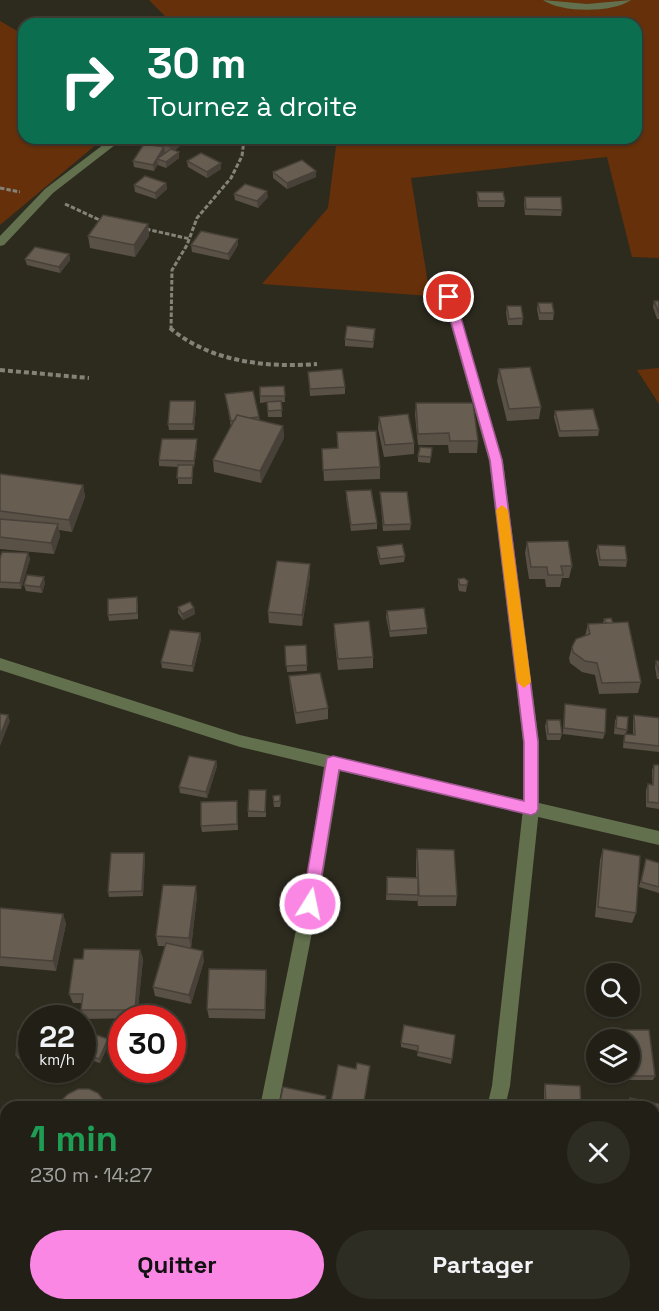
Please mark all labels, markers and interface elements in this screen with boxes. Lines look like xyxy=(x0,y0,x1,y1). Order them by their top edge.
text: 30 m xyxy=(147,37,246,90)
icon: right xyxy=(48,42,126,120)
text: Tournez à droite xyxy=(147,89,357,124)
pin xyxy=(423,271,474,322)
icon: arrive xyxy=(432,280,465,313)
position arrow xyxy=(278,872,342,936)
map controls xyxy=(586,963,640,1083)
button: search xyxy=(586,963,640,1017)
speed limit sign: 30 xyxy=(108,1005,186,1083)
text: 22 xyxy=(39,1017,75,1056)
button: layers xyxy=(586,1029,640,1083)
text: km/h xyxy=(39,1050,75,1069)
text: 1 min xyxy=(30,1116,118,1162)
button: close xyxy=(567,1121,630,1184)
text: 230 m · 14:27 xyxy=(30,1162,152,1188)
button: Quitter xyxy=(30,1230,324,1299)
button: Partager xyxy=(336,1230,630,1299)

